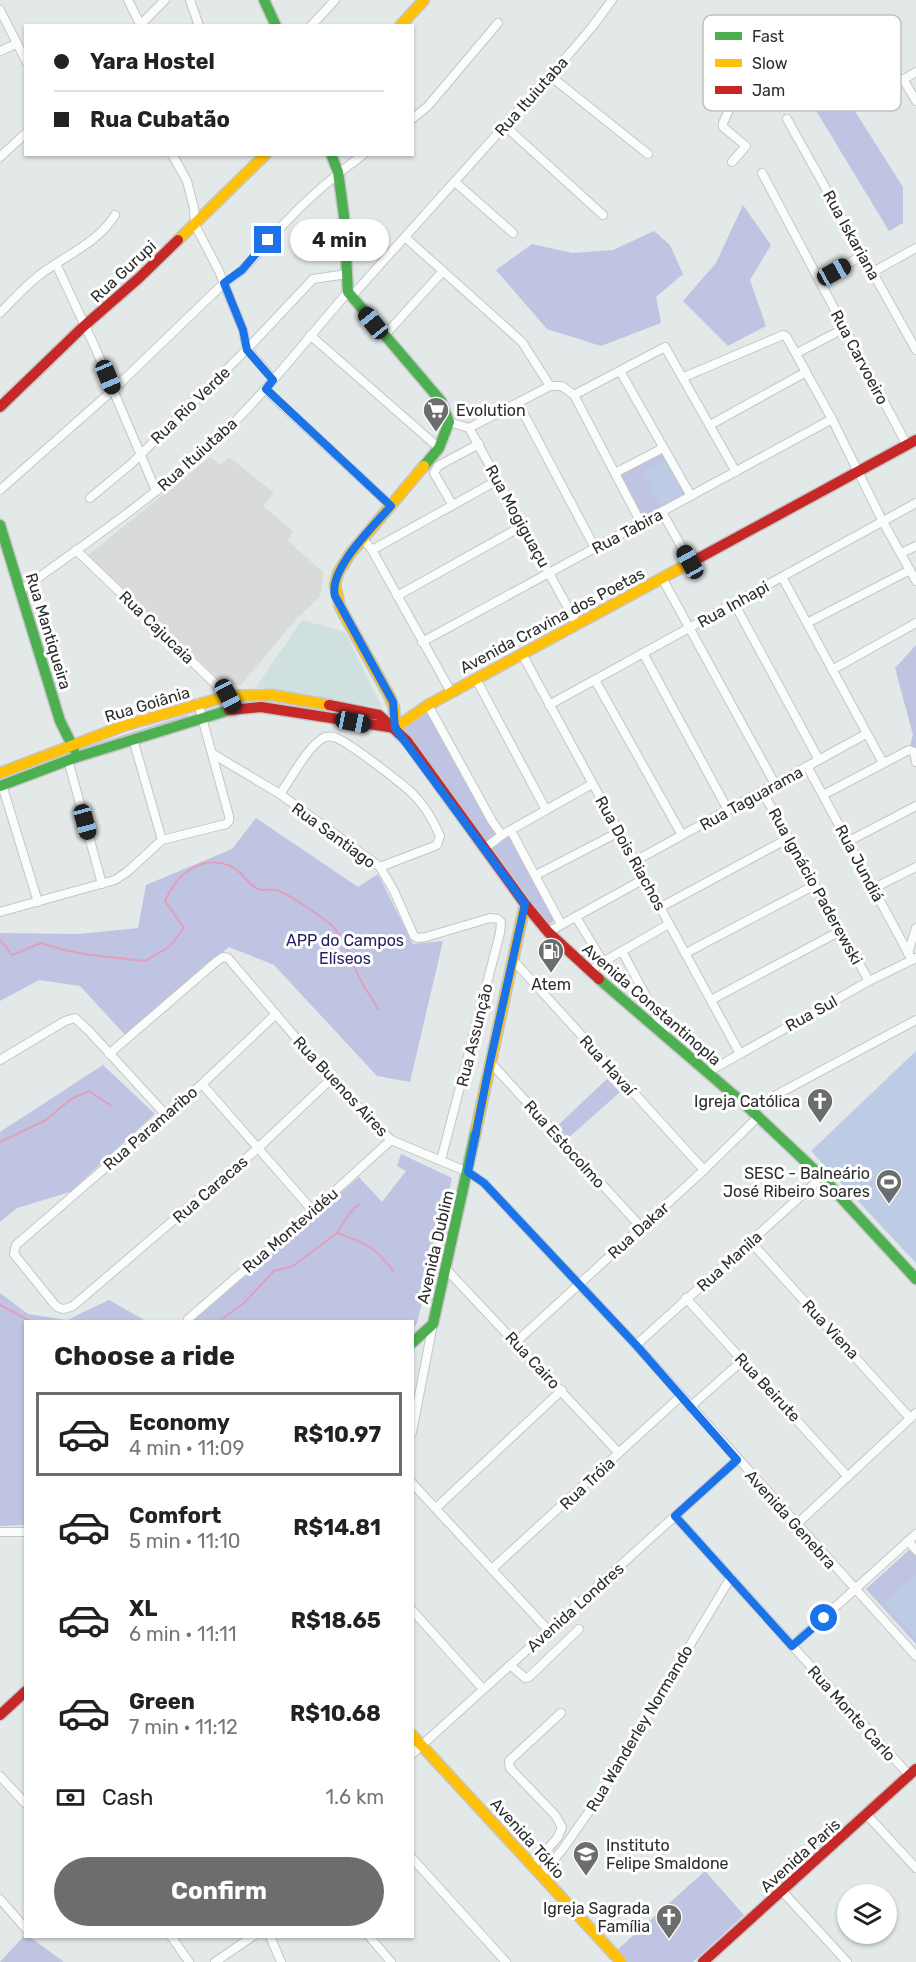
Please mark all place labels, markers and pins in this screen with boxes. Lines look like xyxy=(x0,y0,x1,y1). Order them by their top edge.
supermarket icon: Evolution xyxy=(421,395,451,433)
place label: Evolution xyxy=(456,401,526,420)
fuel station icon: Atem xyxy=(536,936,566,974)
place label: Atem xyxy=(531,975,571,994)
church icon: Igreja Católica xyxy=(805,1086,835,1124)
place label: Igreja Católica xyxy=(694,1092,800,1111)
place label: SESC - Balneário José Ribeiro Soares xyxy=(723,1164,870,1201)
sports icon: SESC - Balneário José Ribeiro Soares xyxy=(874,1167,904,1205)
place label: Instituto Felipe Smaldone xyxy=(606,1836,729,1873)
school or university icon: Instituto Felipe Smaldone xyxy=(571,1839,601,1877)
place label: Igreja Sagrada Família xyxy=(543,1899,650,1936)
church icon: Igreja Sagrada Família xyxy=(654,1902,684,1940)

